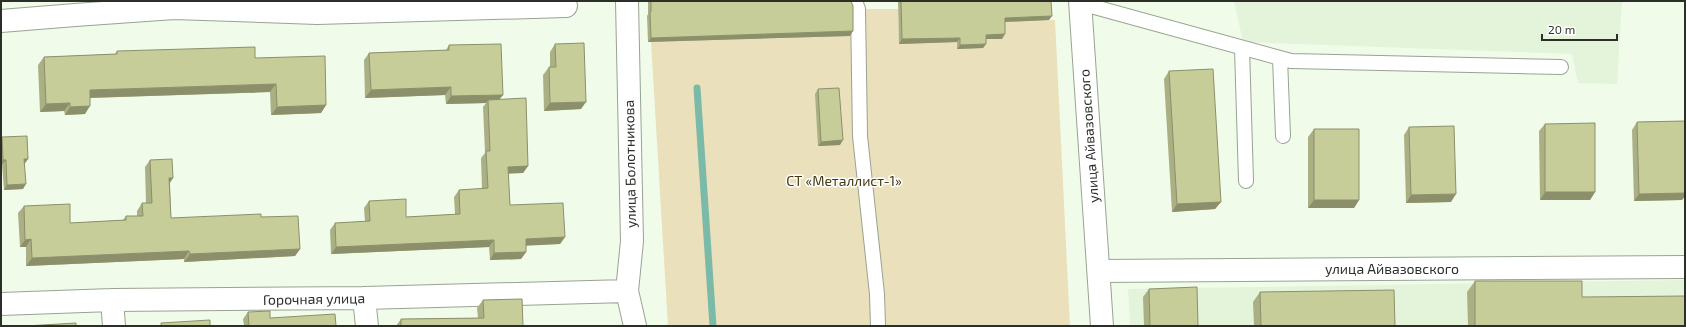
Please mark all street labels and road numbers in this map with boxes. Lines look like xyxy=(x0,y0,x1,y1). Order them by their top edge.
street label: улица Айвазовского xyxy=(1075,69,1102,203)
street label: улица Болотникова xyxy=(620,100,639,228)
street label: улица Айвазовского xyxy=(1325,260,1459,277)
street label: Горочная улица xyxy=(263,289,365,308)

